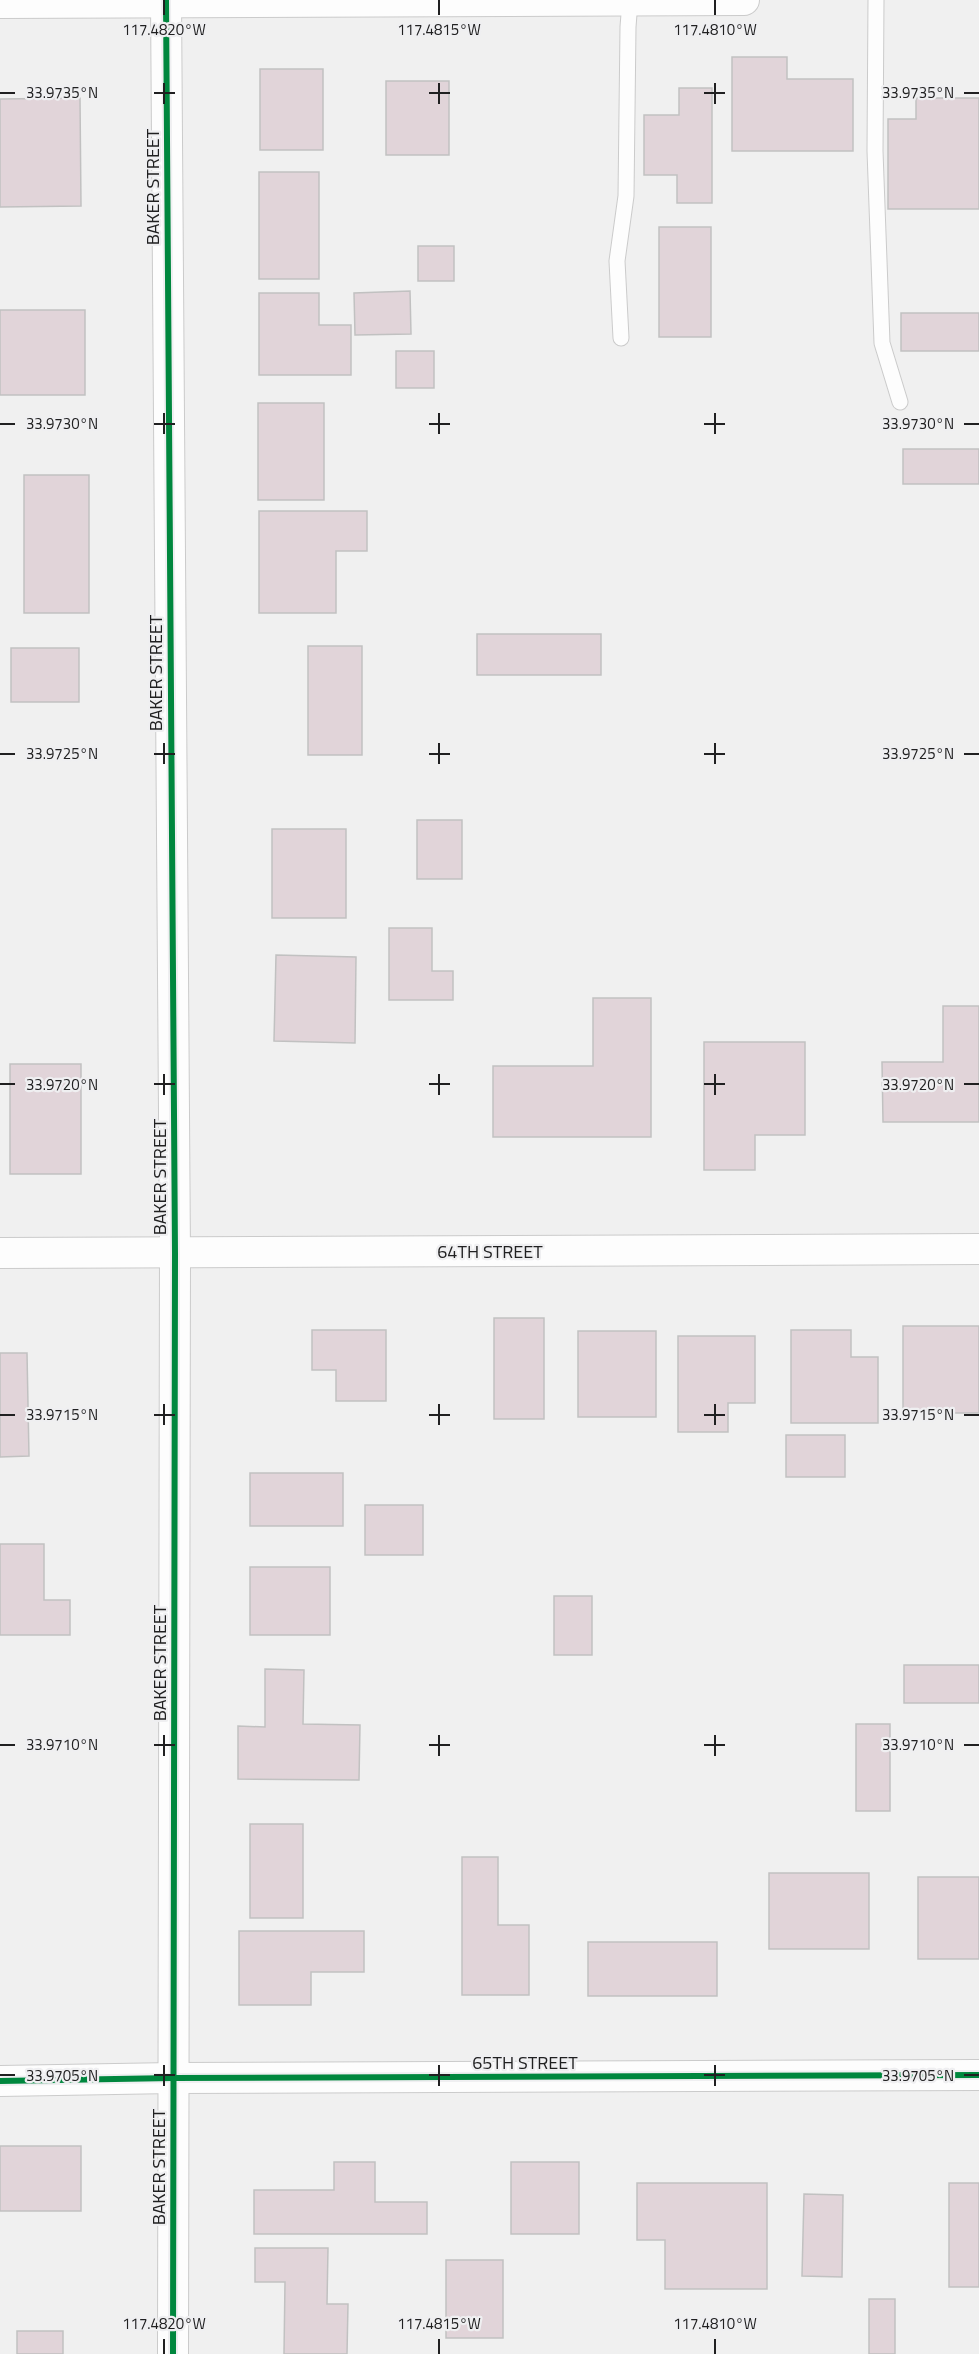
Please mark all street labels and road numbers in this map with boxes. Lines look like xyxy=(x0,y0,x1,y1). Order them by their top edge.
street label: BAKER STREET xyxy=(139,128,166,245)
street label: BAKER STREET xyxy=(142,614,169,731)
street label: BAKER STREET xyxy=(146,1118,173,1235)
street label: 64TH STREET xyxy=(437,1238,543,1265)
street label: BAKER STREET xyxy=(146,1604,173,1721)
street label: 65TH STREET xyxy=(472,2049,578,2076)
street label: BAKER STREET xyxy=(145,2108,172,2225)

